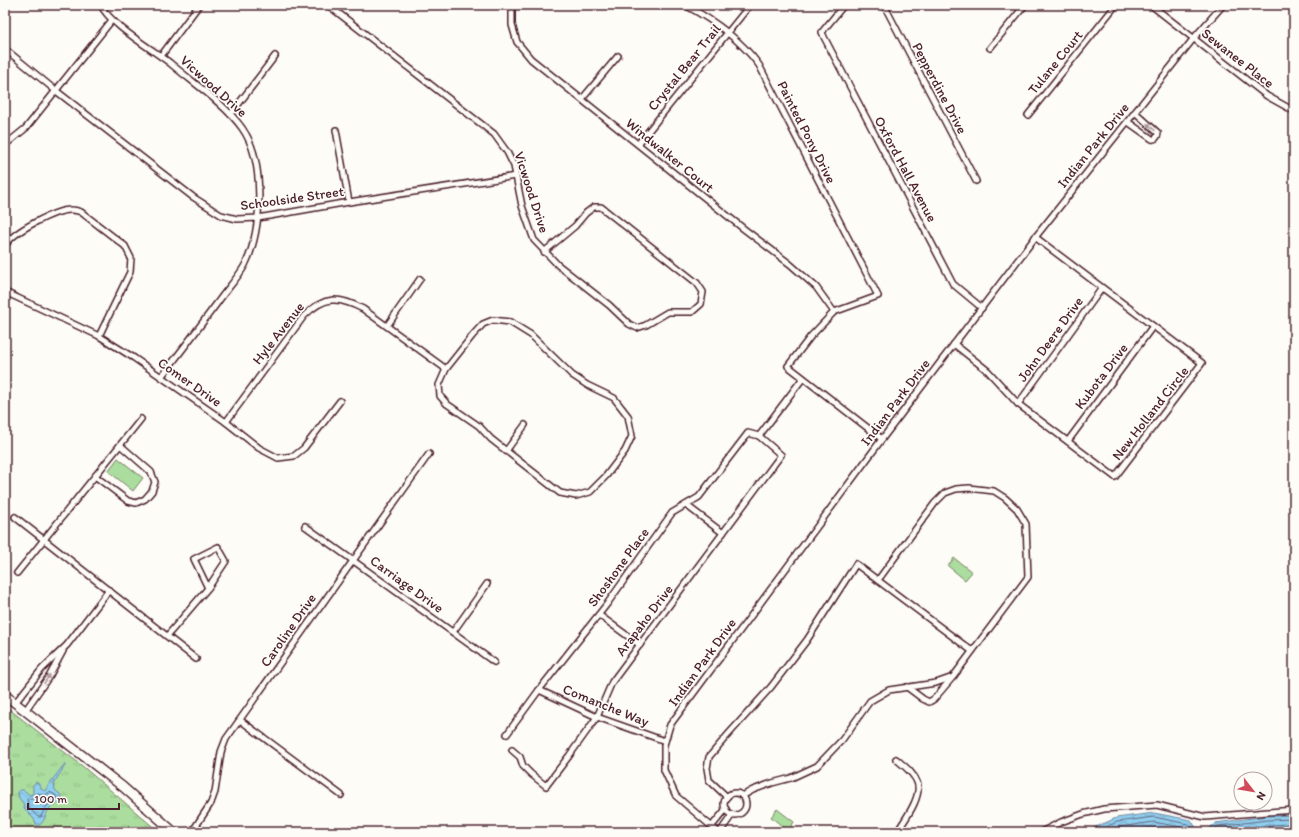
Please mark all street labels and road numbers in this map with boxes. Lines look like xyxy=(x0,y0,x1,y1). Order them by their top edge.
street label: Crystal Bear Trail xyxy=(644,20,725,114)
street label: Sewanee Place xyxy=(1198,25,1277,92)
street label: Tulane Court xyxy=(1024,27,1086,98)
street label: Pepperdine Drive xyxy=(908,40,971,137)
street label: Vicwood Drive xyxy=(177,52,251,121)
street label: Painted Pony Drive xyxy=(773,78,840,187)
street label: Indian Park Drive xyxy=(1054,99,1133,191)
street label: Oxford Hall Avenue xyxy=(871,113,941,225)
street label: Windwalker Court xyxy=(622,115,717,196)
street label: Vicwood Drive xyxy=(510,149,553,235)
street label: Schoolside Street xyxy=(239,183,345,214)
street label: John Deere Drive xyxy=(1014,293,1087,385)
street label: Hyle Avenue xyxy=(249,298,308,368)
street label: Kubota Drive xyxy=(1071,340,1132,413)
street label: Comer Drive xyxy=(154,354,225,411)
street label: Indian Park Drive xyxy=(857,355,934,449)
street label: New Holland Circle xyxy=(1108,363,1193,464)
street label: Shoshone Place xyxy=(584,524,653,610)
street label: Carriage Drive xyxy=(367,552,447,617)
street label: Arapaho Drive xyxy=(612,581,677,659)
street label: Caroline Drive xyxy=(257,590,320,670)
street label: Indian Park Drive xyxy=(665,615,740,710)
street label: Comanche Way xyxy=(560,680,652,731)

